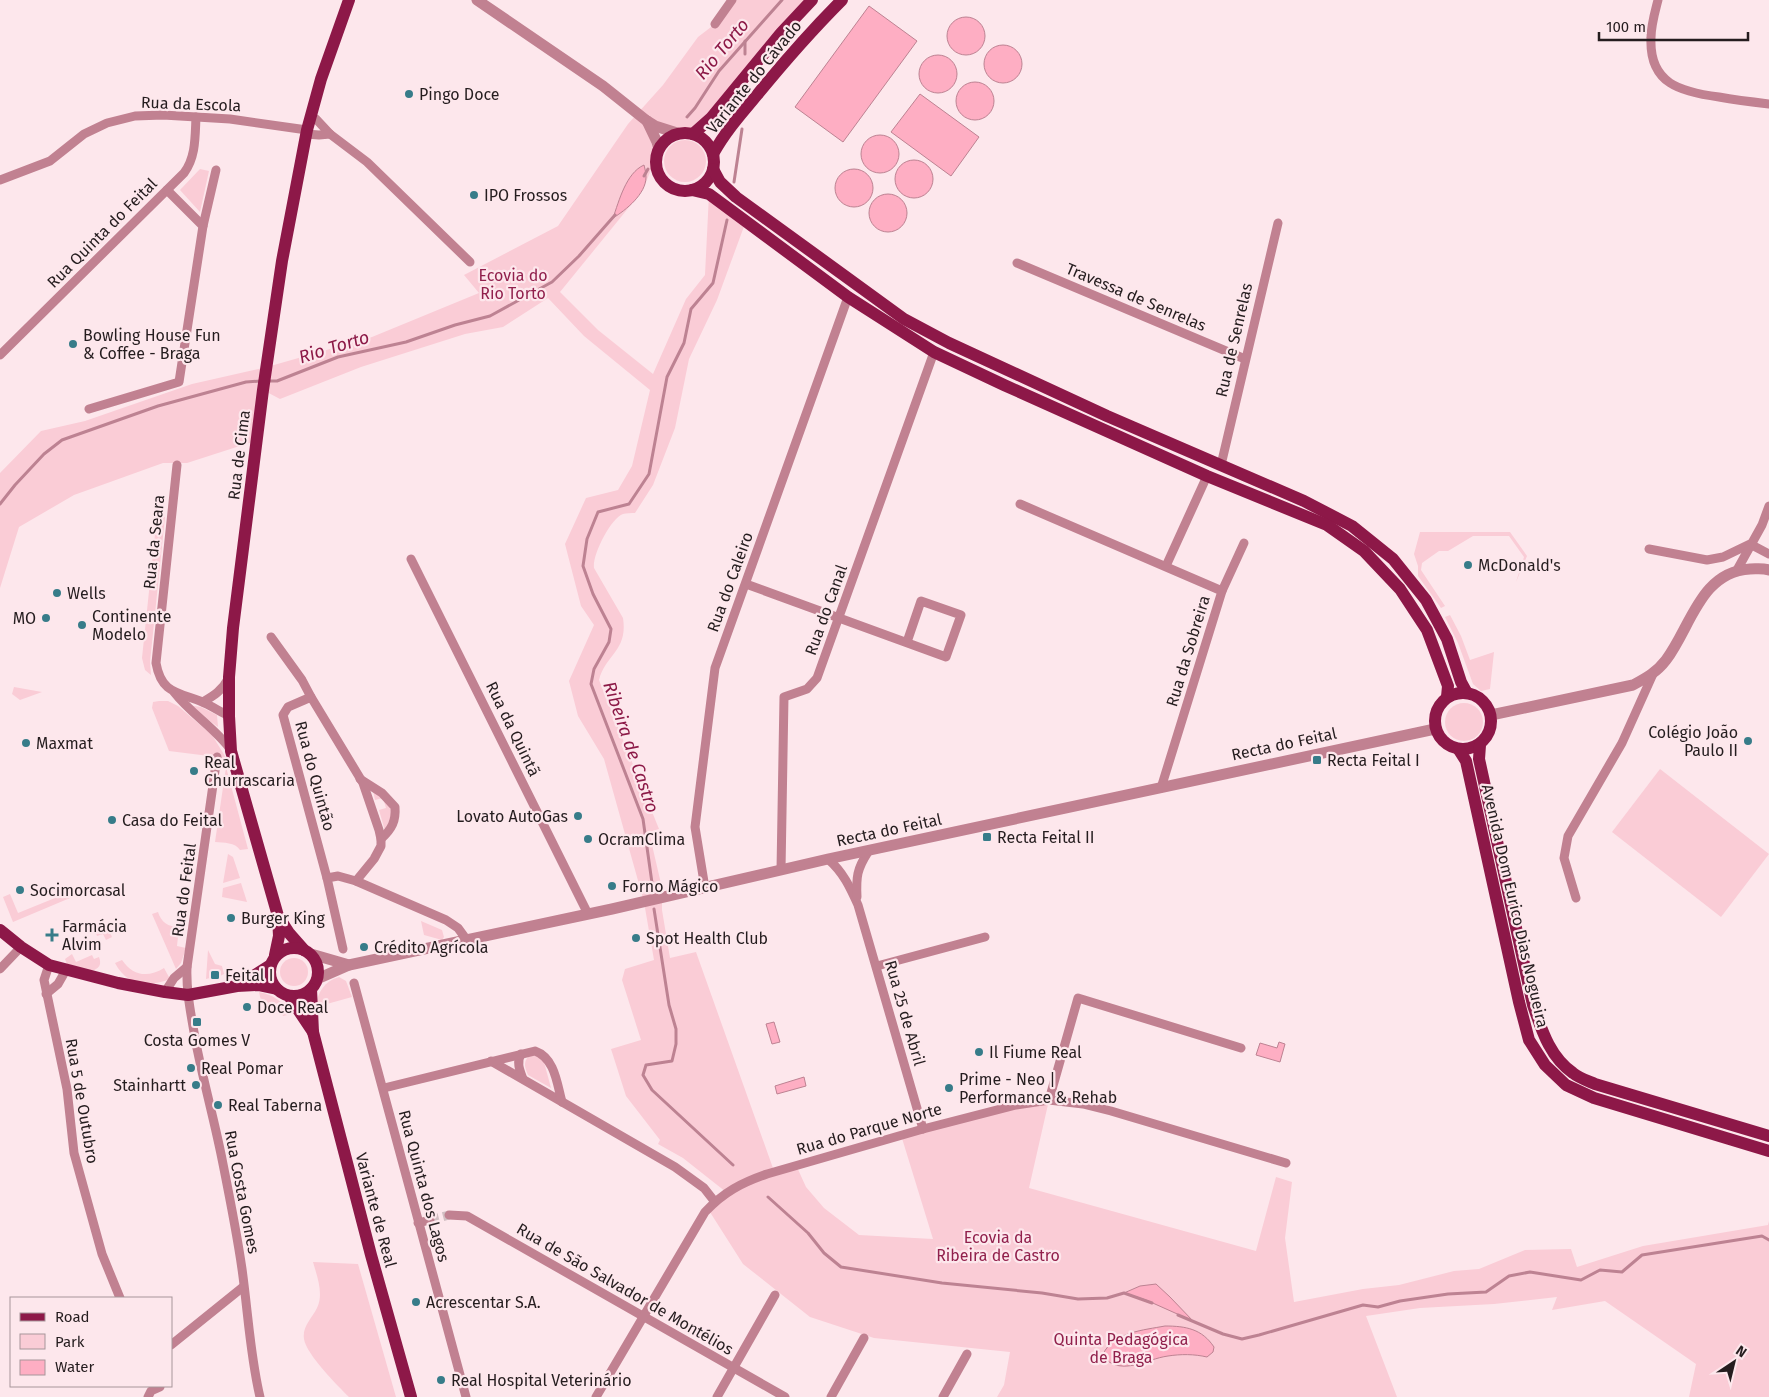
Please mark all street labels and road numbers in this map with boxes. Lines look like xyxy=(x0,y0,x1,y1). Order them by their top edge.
street label: Variante do Cávado xyxy=(703,17,805,137)
street label: Rua da Escola xyxy=(141,93,241,115)
street label: Rua Quinta do Feital xyxy=(43,174,161,292)
street label: Travessa de Senrelas xyxy=(1063,259,1209,335)
street label: Rua de Senrelas xyxy=(1212,281,1256,399)
street label: Rua de Cima xyxy=(224,409,254,501)
street label: Rua da Seara xyxy=(140,494,168,590)
street label: Rua do Caleiro xyxy=(703,529,757,635)
street label: Rua do Canal xyxy=(801,562,851,658)
street label: Rua da Sobreira xyxy=(1162,593,1214,709)
street label: Rua da Quintã xyxy=(482,679,544,779)
street label: Rua do Quintão xyxy=(291,719,339,833)
street label: Recta do Feital xyxy=(1230,724,1339,764)
street label: Avenida Dom Eurico Dias Nogueira xyxy=(1478,782,1552,1030)
street label: Recta do Feital xyxy=(835,810,944,850)
street label: Rua do Feital xyxy=(168,842,200,938)
street label: Rua 25 de Abril xyxy=(881,958,929,1068)
street label: Rua 5 de Outubro xyxy=(62,1037,102,1165)
street label: Rua do Parque Norte xyxy=(794,1099,944,1159)
street label: Rua Quinta dos Lagos xyxy=(395,1108,453,1264)
street label: Rua Costa Gomes xyxy=(221,1129,263,1255)
street label: Variante de Real xyxy=(352,1151,401,1270)
street label: Rua de São Salvador de Montélios xyxy=(513,1219,737,1359)

